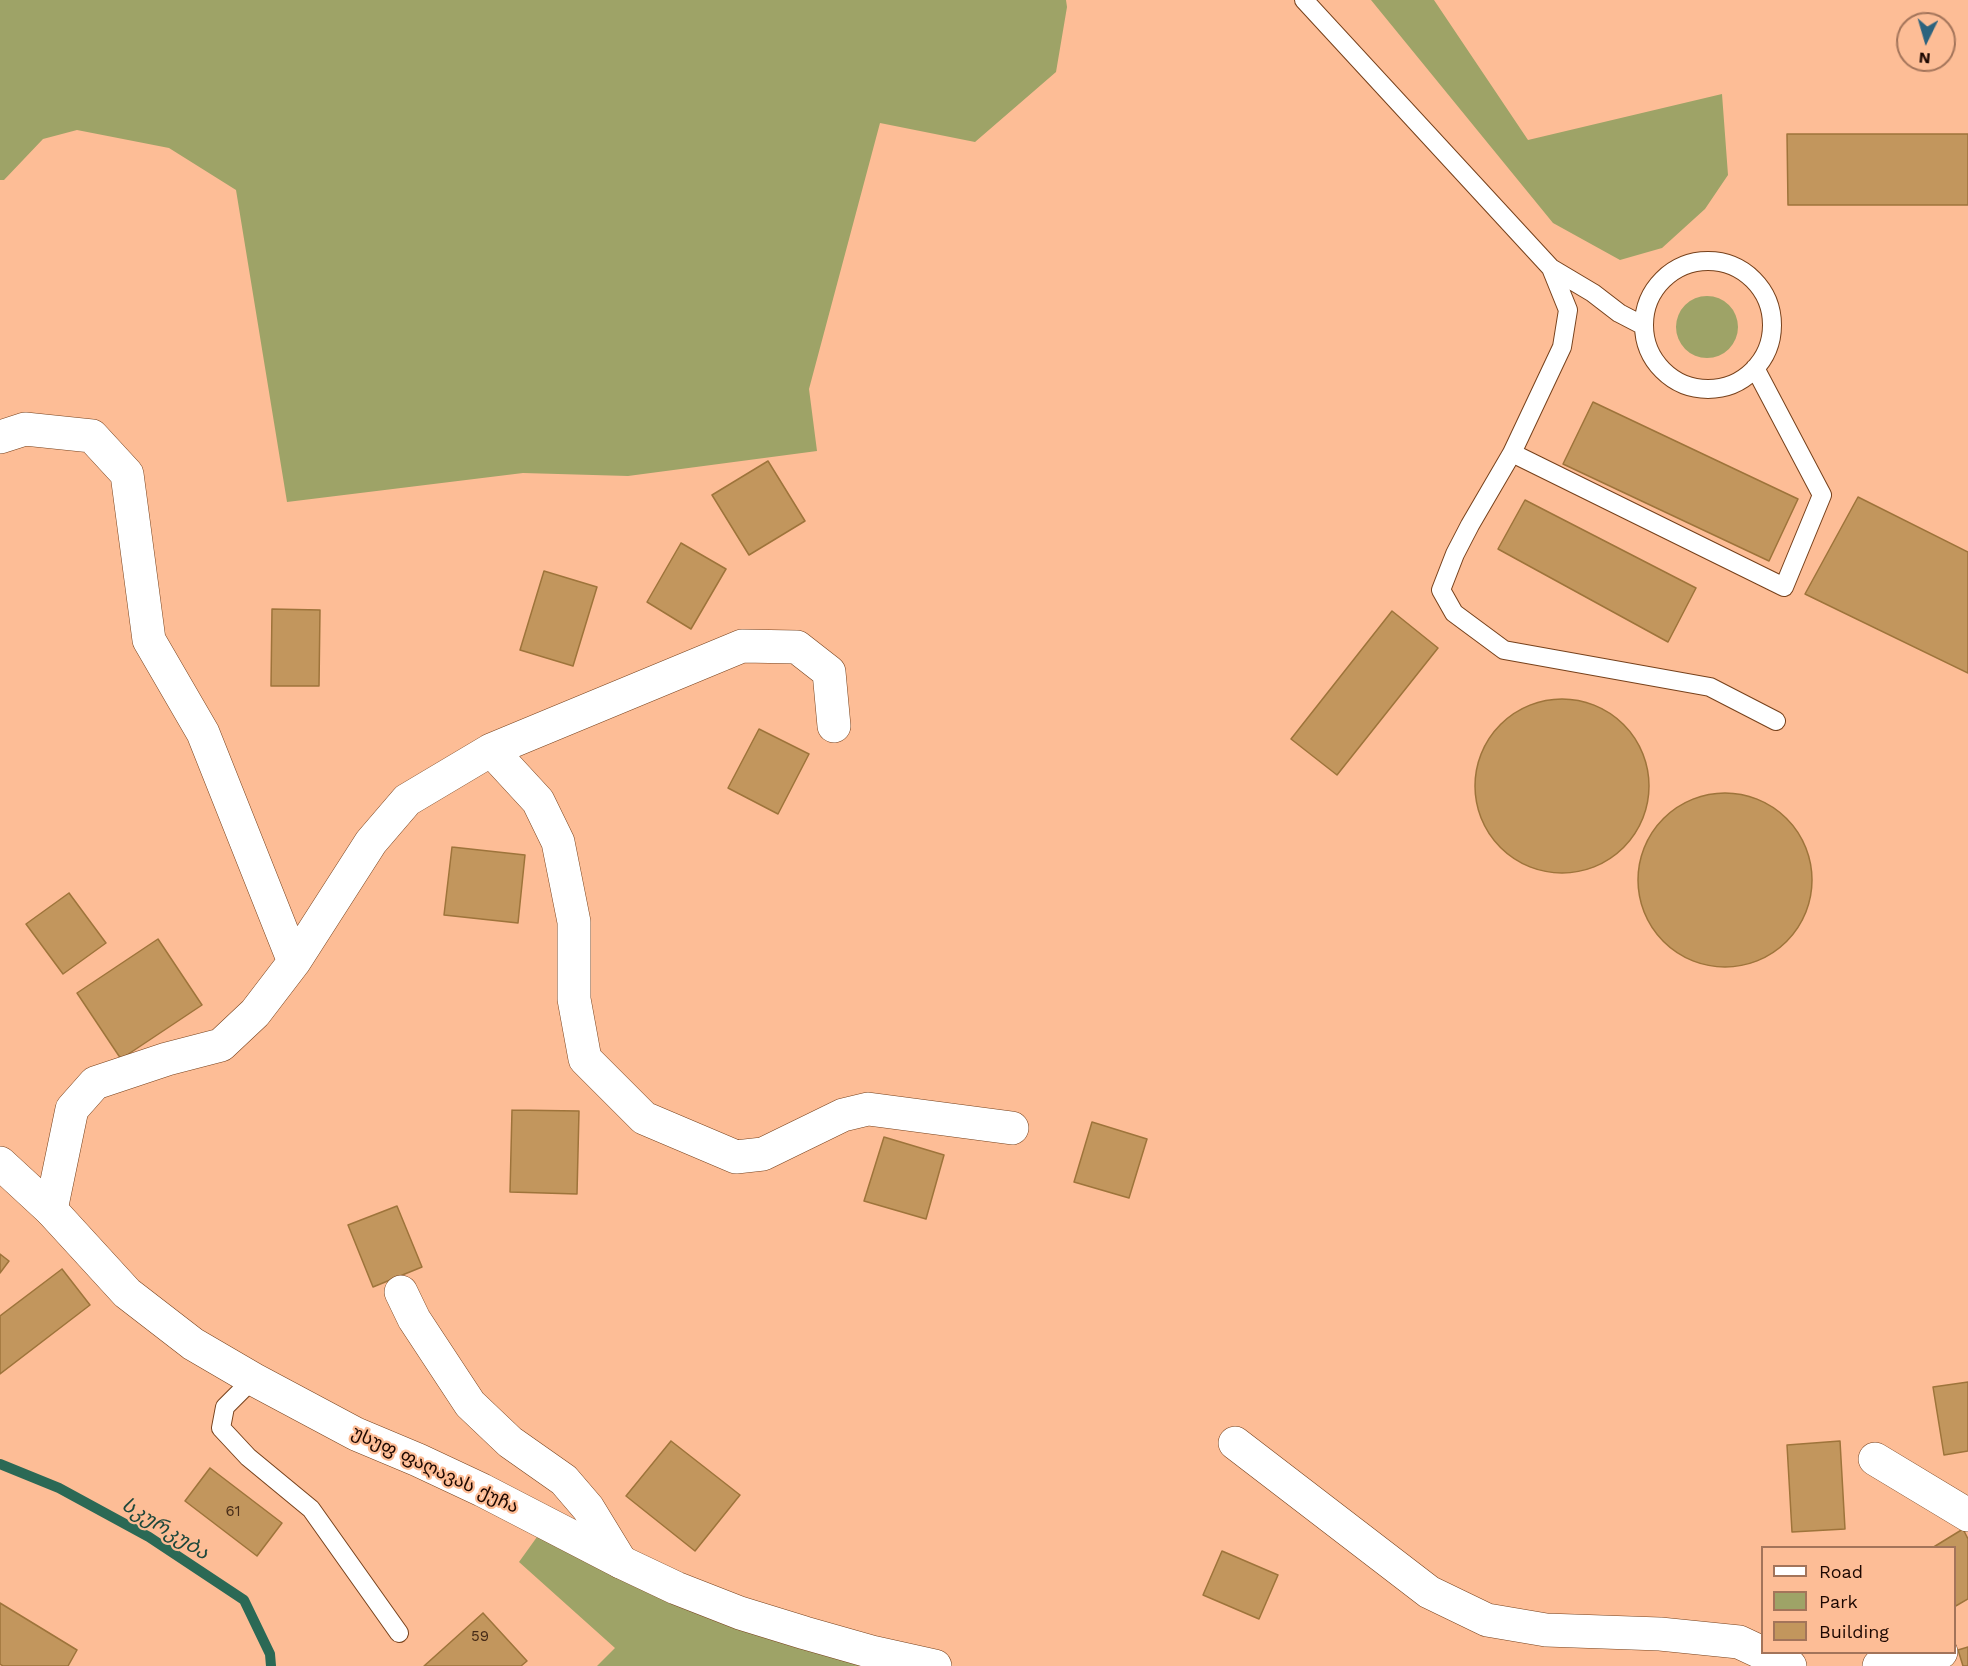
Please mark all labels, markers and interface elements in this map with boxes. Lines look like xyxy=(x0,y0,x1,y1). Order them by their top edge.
north arrow xyxy=(1896,12,1956,72)
text: N xyxy=(1918,48,1931,68)
street label: უსუფ ფაღავას ქუჩა xyxy=(348,1422,522,1518)
water label: სკურკუბა xyxy=(117,1493,213,1565)
house number: 61 xyxy=(226,1503,240,1521)
legend xyxy=(1761,1546,1956,1654)
text: Road xyxy=(1819,1561,1863,1582)
text: Park xyxy=(1819,1591,1858,1612)
text: Building xyxy=(1819,1621,1889,1642)
house number: 59 xyxy=(471,1628,489,1646)

